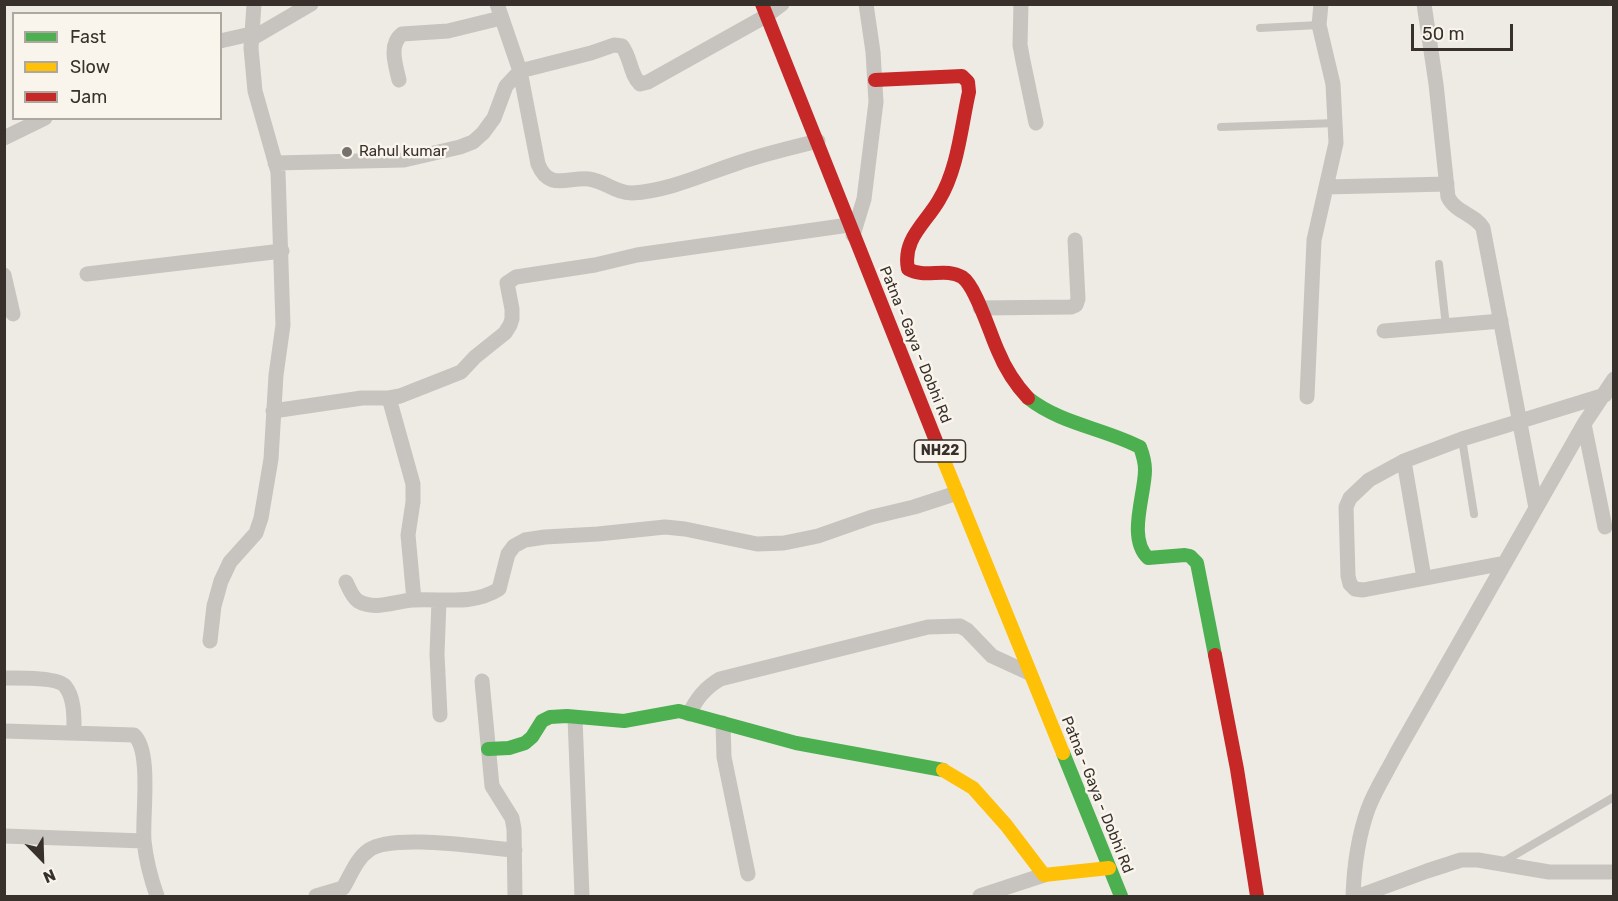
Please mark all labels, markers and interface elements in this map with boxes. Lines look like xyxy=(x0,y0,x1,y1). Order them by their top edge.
legend xyxy=(12,12,222,120)
scale bar xyxy=(1414,12,1516,50)
text: 50 m xyxy=(1422,23,1465,45)
text: Fast xyxy=(70,26,106,48)
text: Slow xyxy=(70,56,110,78)
text: Jam xyxy=(70,86,107,108)
place label: Rahul kumar xyxy=(359,143,447,161)
marker: Rahul kumar xyxy=(340,145,354,159)
street label: Patna - Gaya - Dobhi Rd xyxy=(875,264,955,426)
road number: NH22 xyxy=(914,440,966,462)
street label: Patna - Gaya - Dobhi Rd xyxy=(1057,714,1137,876)
north arrow xyxy=(12,829,72,889)
text: N xyxy=(40,865,58,887)

